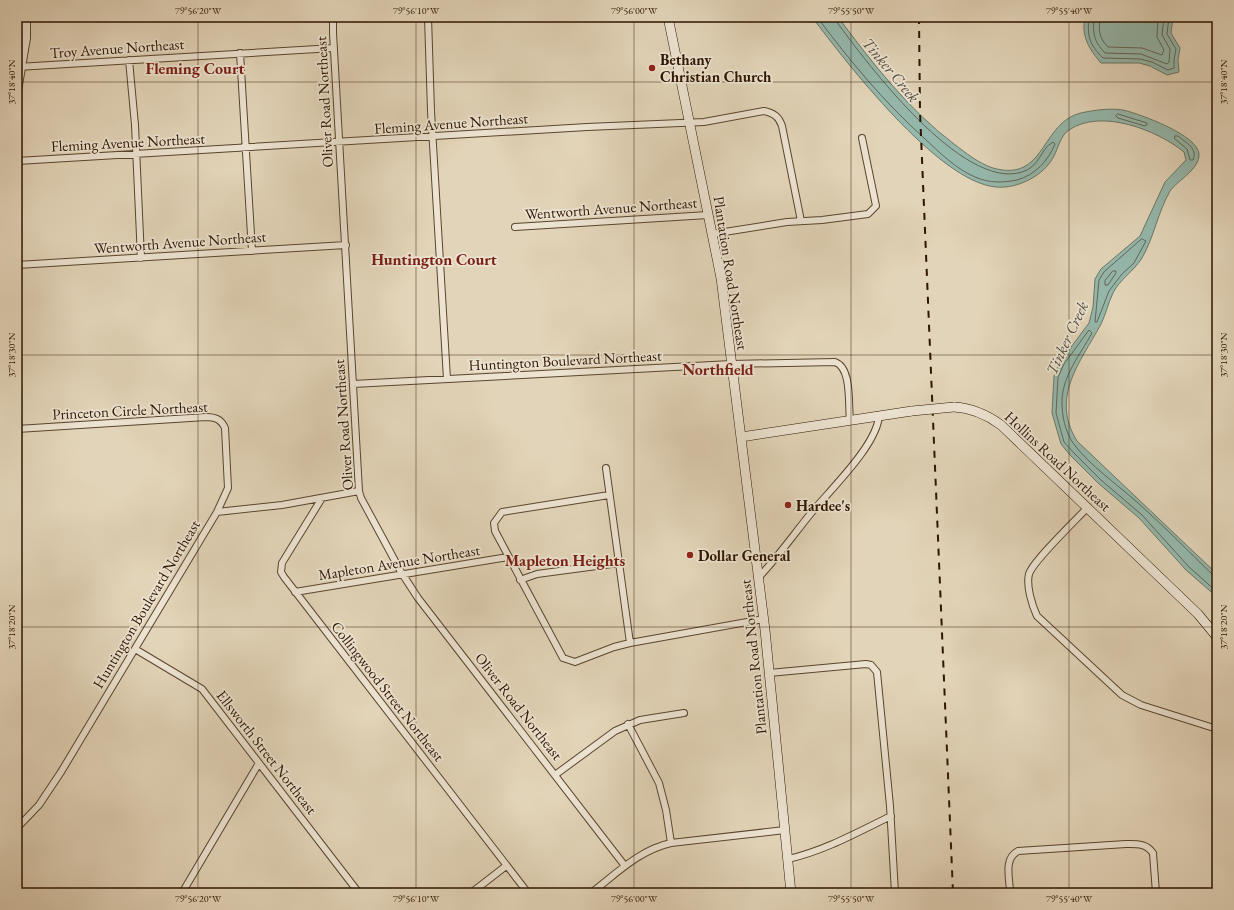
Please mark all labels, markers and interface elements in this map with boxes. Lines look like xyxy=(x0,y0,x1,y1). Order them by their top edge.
text: 79°56'20"W xyxy=(175,4,222,17)
text: 79°56'10"W xyxy=(393,4,440,17)
text: 79°56'00"W xyxy=(611,4,658,17)
text: 79°55'50"W xyxy=(828,4,875,17)
text: 79°55'40"W xyxy=(1046,4,1093,17)
water label: Tinker Creek xyxy=(858,33,925,107)
street label: Troy Avenue Northeast xyxy=(49,34,185,62)
street label: Oliver Road Northeast xyxy=(311,36,337,168)
place label: Bethany Christian Church xyxy=(660,50,772,86)
district label: Fleming Court xyxy=(145,58,245,79)
text: 37°18'40"N xyxy=(5,59,18,104)
text: 37°18'40"N xyxy=(1217,59,1230,104)
marker: Bethany Christian Church xyxy=(647,63,657,73)
street label: Fleming Avenue Northeast xyxy=(373,108,529,138)
street label: Fleming Avenue Northeast xyxy=(51,128,206,156)
street label: Wentworth Avenue Northeast xyxy=(524,192,698,223)
street label: Plantation Road Northeast xyxy=(709,195,753,352)
street label: Wentworth Avenue Northeast xyxy=(93,226,267,257)
district label: Huntington Court xyxy=(371,249,497,270)
water label: Tinker Creek xyxy=(1041,297,1093,378)
text: 37°18'30"N xyxy=(5,332,18,377)
text: 37°18'30"N xyxy=(1217,332,1230,377)
street label: Huntington Boulevard Northeast xyxy=(468,345,662,375)
street label: Oliver Road Northeast xyxy=(329,359,357,491)
district label: Northfield xyxy=(682,359,754,380)
street label: Princeton Circle Northeast xyxy=(52,396,208,424)
street label: Hollins Road Northeast xyxy=(1001,407,1115,515)
place label: Hardee's xyxy=(796,496,850,515)
marker: Hardee's xyxy=(783,500,793,510)
street label: Huntington Boulevard Northeast xyxy=(88,516,204,692)
street label: Mapleton Avenue Northeast xyxy=(317,540,481,584)
place label: Dollar General xyxy=(698,546,791,565)
district label: Mapleton Heights xyxy=(505,550,625,571)
marker: Dollar General xyxy=(685,550,695,560)
street label: Plantation Road Northeast xyxy=(735,578,771,735)
text: 37°18'20"N xyxy=(5,604,18,649)
text: 37°18'20"N xyxy=(1217,604,1230,649)
street label: Collingwood Street Northeast xyxy=(327,617,449,765)
street label: Oliver Road Northeast xyxy=(471,648,567,764)
street label: Ellsworth Street Northeast xyxy=(213,686,322,818)
text: 79°56'20"W xyxy=(175,892,222,905)
text: 79°56'10"W xyxy=(393,892,440,905)
text: 79°56'00"W xyxy=(611,892,658,905)
text: 79°55'50"W xyxy=(828,892,875,905)
text: 79°55'40"W xyxy=(1046,892,1093,905)

